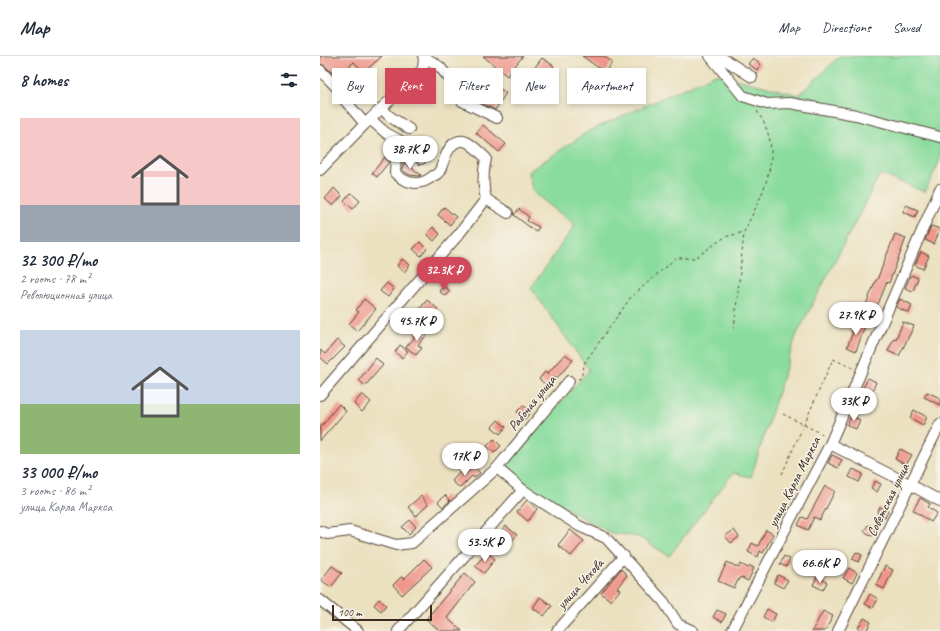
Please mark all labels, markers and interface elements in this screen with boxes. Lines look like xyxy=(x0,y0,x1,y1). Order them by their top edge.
text: Map xyxy=(20,16,50,40)
text: Map xyxy=(779,19,800,36)
text: Directions xyxy=(822,19,871,36)
text: Saved xyxy=(893,19,920,36)
chip: Buy xyxy=(332,68,377,104)
chip: Rent xyxy=(385,68,436,104)
chip: Filters xyxy=(444,68,503,104)
chip: New xyxy=(511,68,559,104)
chip: Apartment xyxy=(567,68,646,104)
icon: filters xyxy=(278,69,300,91)
text: 8 homes xyxy=(20,70,68,91)
pin: 38.7K ₽ xyxy=(373,136,447,170)
text: 38.7K ₽ xyxy=(392,141,428,157)
icon: home xyxy=(124,144,196,216)
text: 32 300 ₽/mo xyxy=(20,250,97,271)
pin: 32.3K ₽ xyxy=(407,257,481,291)
text: 32.3K ₽ xyxy=(426,262,462,278)
text: 2 rooms · 78 m² xyxy=(20,271,90,287)
text: Революционная улица xyxy=(20,287,112,303)
pin: 27.9K ₽ xyxy=(819,302,893,336)
text: 27.9K ₽ xyxy=(838,307,874,323)
pin: 45.7K ₽ xyxy=(380,308,454,342)
text: 45.7K ₽ xyxy=(399,313,435,329)
icon: home xyxy=(124,356,196,428)
street label: Рабочая улица xyxy=(504,371,560,434)
pin: 33K ₽ xyxy=(826,388,882,422)
text: 33K ₽ xyxy=(840,393,868,409)
street label: улица Карла Маркса xyxy=(763,433,825,531)
pin: 17K ₽ xyxy=(437,443,493,477)
text: 17K ₽ xyxy=(451,448,479,464)
street label: Советская улица xyxy=(863,460,913,539)
text: 33 000 ₽/mo xyxy=(20,462,97,483)
text: 3 rooms · 86 m² xyxy=(20,483,90,499)
text: улица Карла Маркса xyxy=(20,499,112,515)
pin: 53.5K ₽ xyxy=(448,529,522,563)
text: 53.5K ₽ xyxy=(467,534,503,550)
pin: 66.6K ₽ xyxy=(783,550,857,584)
street label: улица Чехова xyxy=(552,554,608,613)
text: 66.6K ₽ xyxy=(801,555,839,571)
scale bar xyxy=(332,603,432,622)
text: 100 m xyxy=(338,605,362,619)

